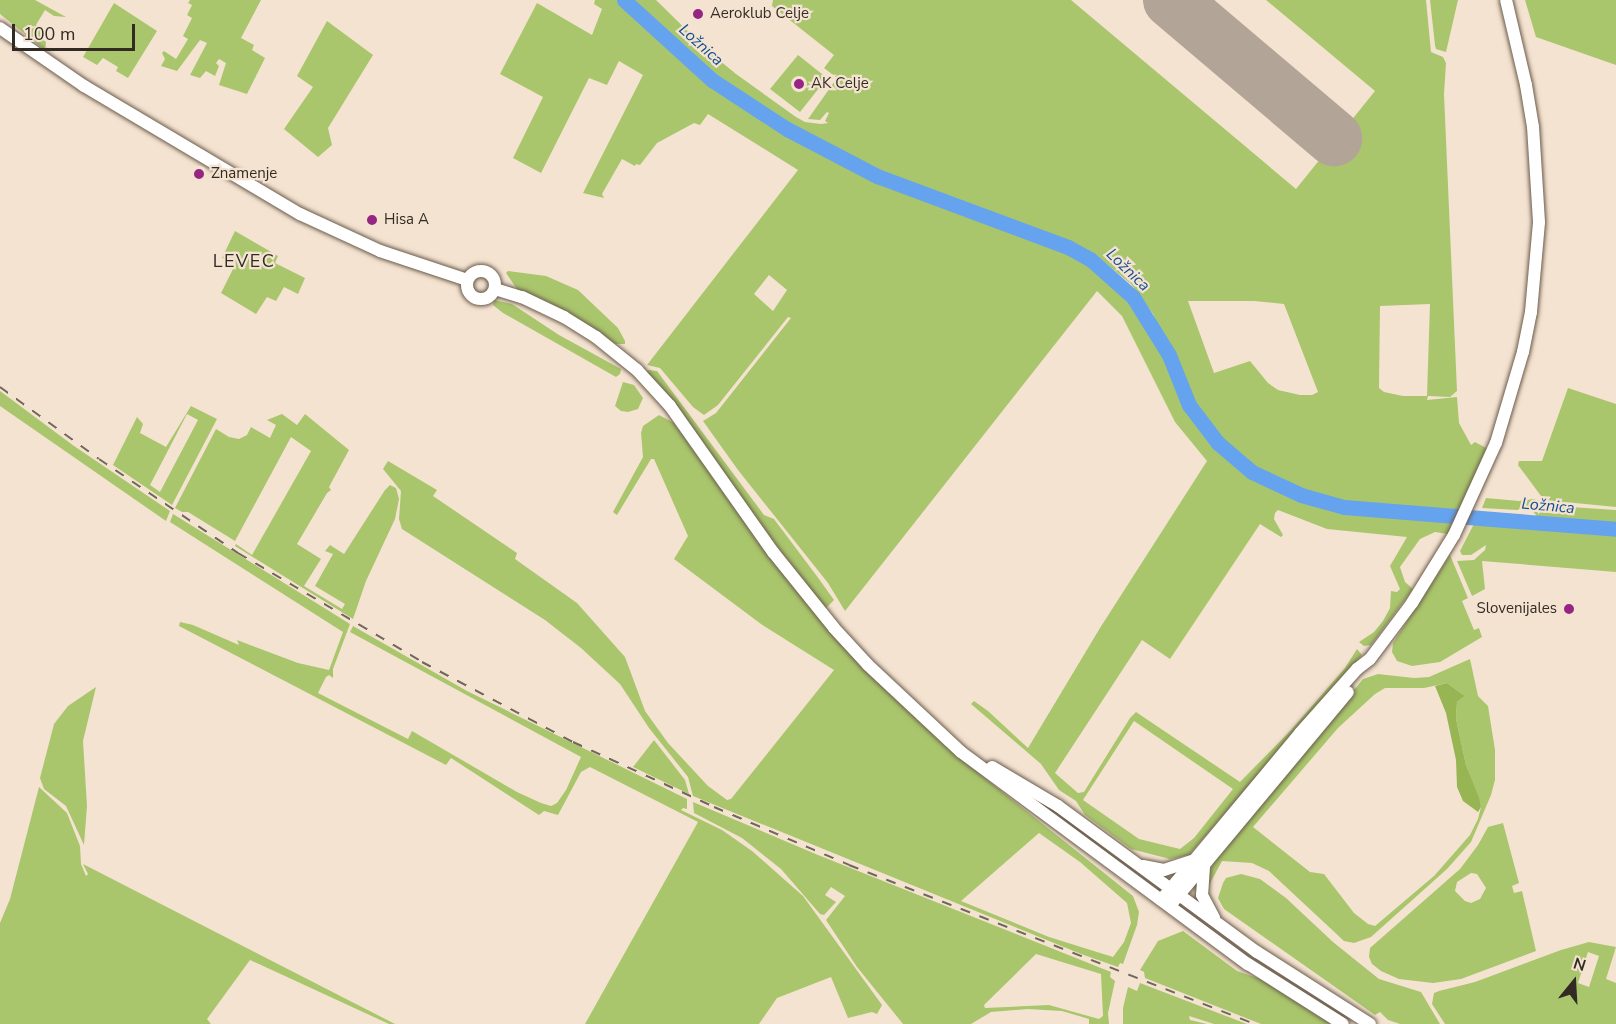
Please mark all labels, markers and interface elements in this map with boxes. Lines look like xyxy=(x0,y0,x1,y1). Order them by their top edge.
place label: Aeroklub Celje xyxy=(710,5,809,23)
marker: Aeroklub Celje xyxy=(691,7,705,21)
scale bar xyxy=(15,12,138,50)
water label: Ložnica xyxy=(675,20,727,70)
text: 100 m xyxy=(23,22,75,46)
place label: AK Celje xyxy=(811,75,869,93)
marker: AK Celje xyxy=(792,77,806,91)
place label: Znamenje xyxy=(211,165,277,183)
marker: Znamenje xyxy=(192,167,206,181)
place label: Hisa A xyxy=(384,211,429,229)
marker: Hisa A xyxy=(365,213,379,227)
water label: Ložnica xyxy=(1102,245,1154,295)
district label: LEVEC xyxy=(213,250,275,272)
water label: Ložnica xyxy=(1521,494,1575,518)
place label: Slovenijales xyxy=(1477,600,1557,618)
marker: Slovenijales xyxy=(1562,602,1576,616)
north arrow xyxy=(1544,952,1604,1012)
text: N xyxy=(1570,953,1589,977)

